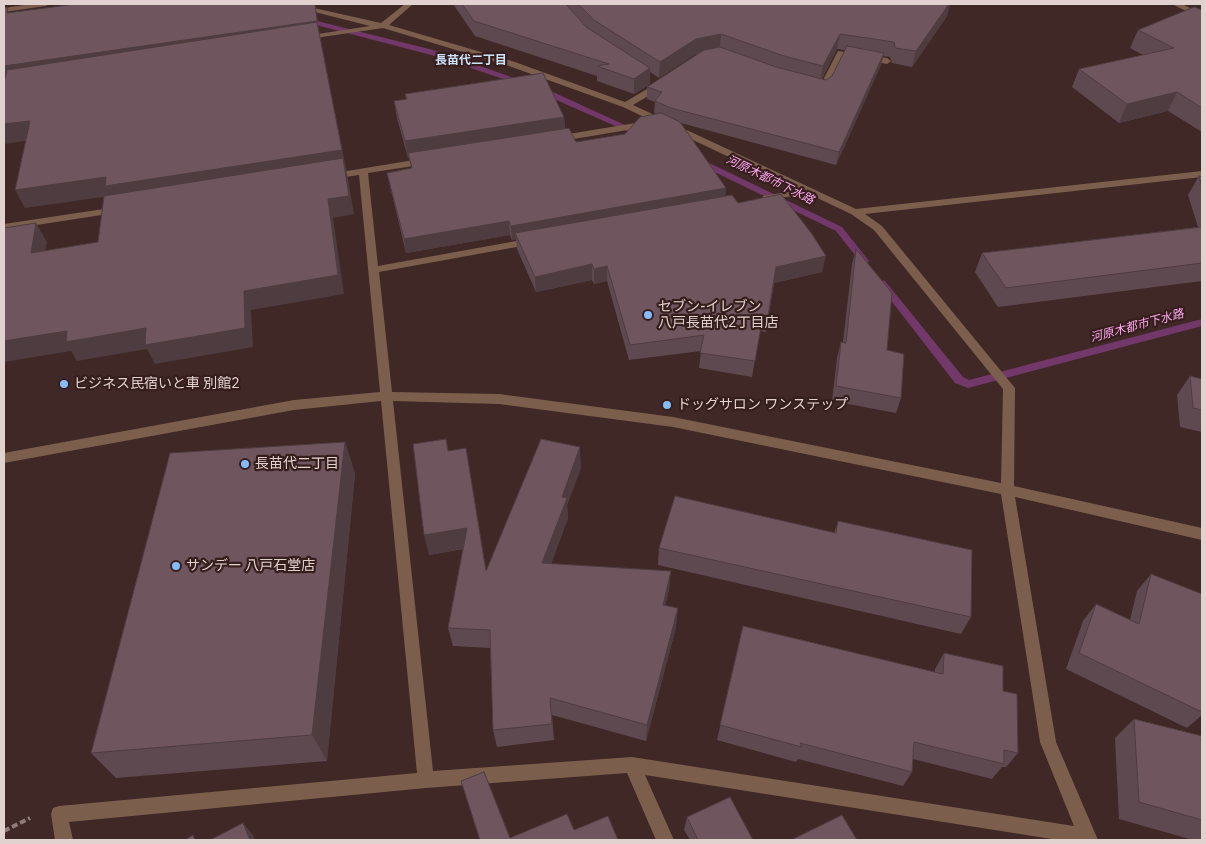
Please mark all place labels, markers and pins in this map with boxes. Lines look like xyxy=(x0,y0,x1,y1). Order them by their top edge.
place label: セブン-イレブン 八戸長苗代2丁目店 xyxy=(658,299,778,332)
marker: セブン-イレブン 八戸長苗代2丁目店 xyxy=(642,309,654,321)
place label: ビジネス民宿いと車 別館2 xyxy=(74,376,240,392)
marker: ビジネス民宿いと車 別館2 xyxy=(58,378,70,390)
place label: ドッグサロン ワンステップ xyxy=(677,397,848,413)
marker: ドッグサロン ワンステップ xyxy=(661,399,673,411)
place label: 長苗代二丁目 xyxy=(255,456,339,472)
marker: 長苗代二丁目 xyxy=(239,458,251,470)
place label: サンデー 八戸石堂店 xyxy=(186,558,315,574)
marker: サンデー 八戸石堂店 xyxy=(170,560,182,572)

